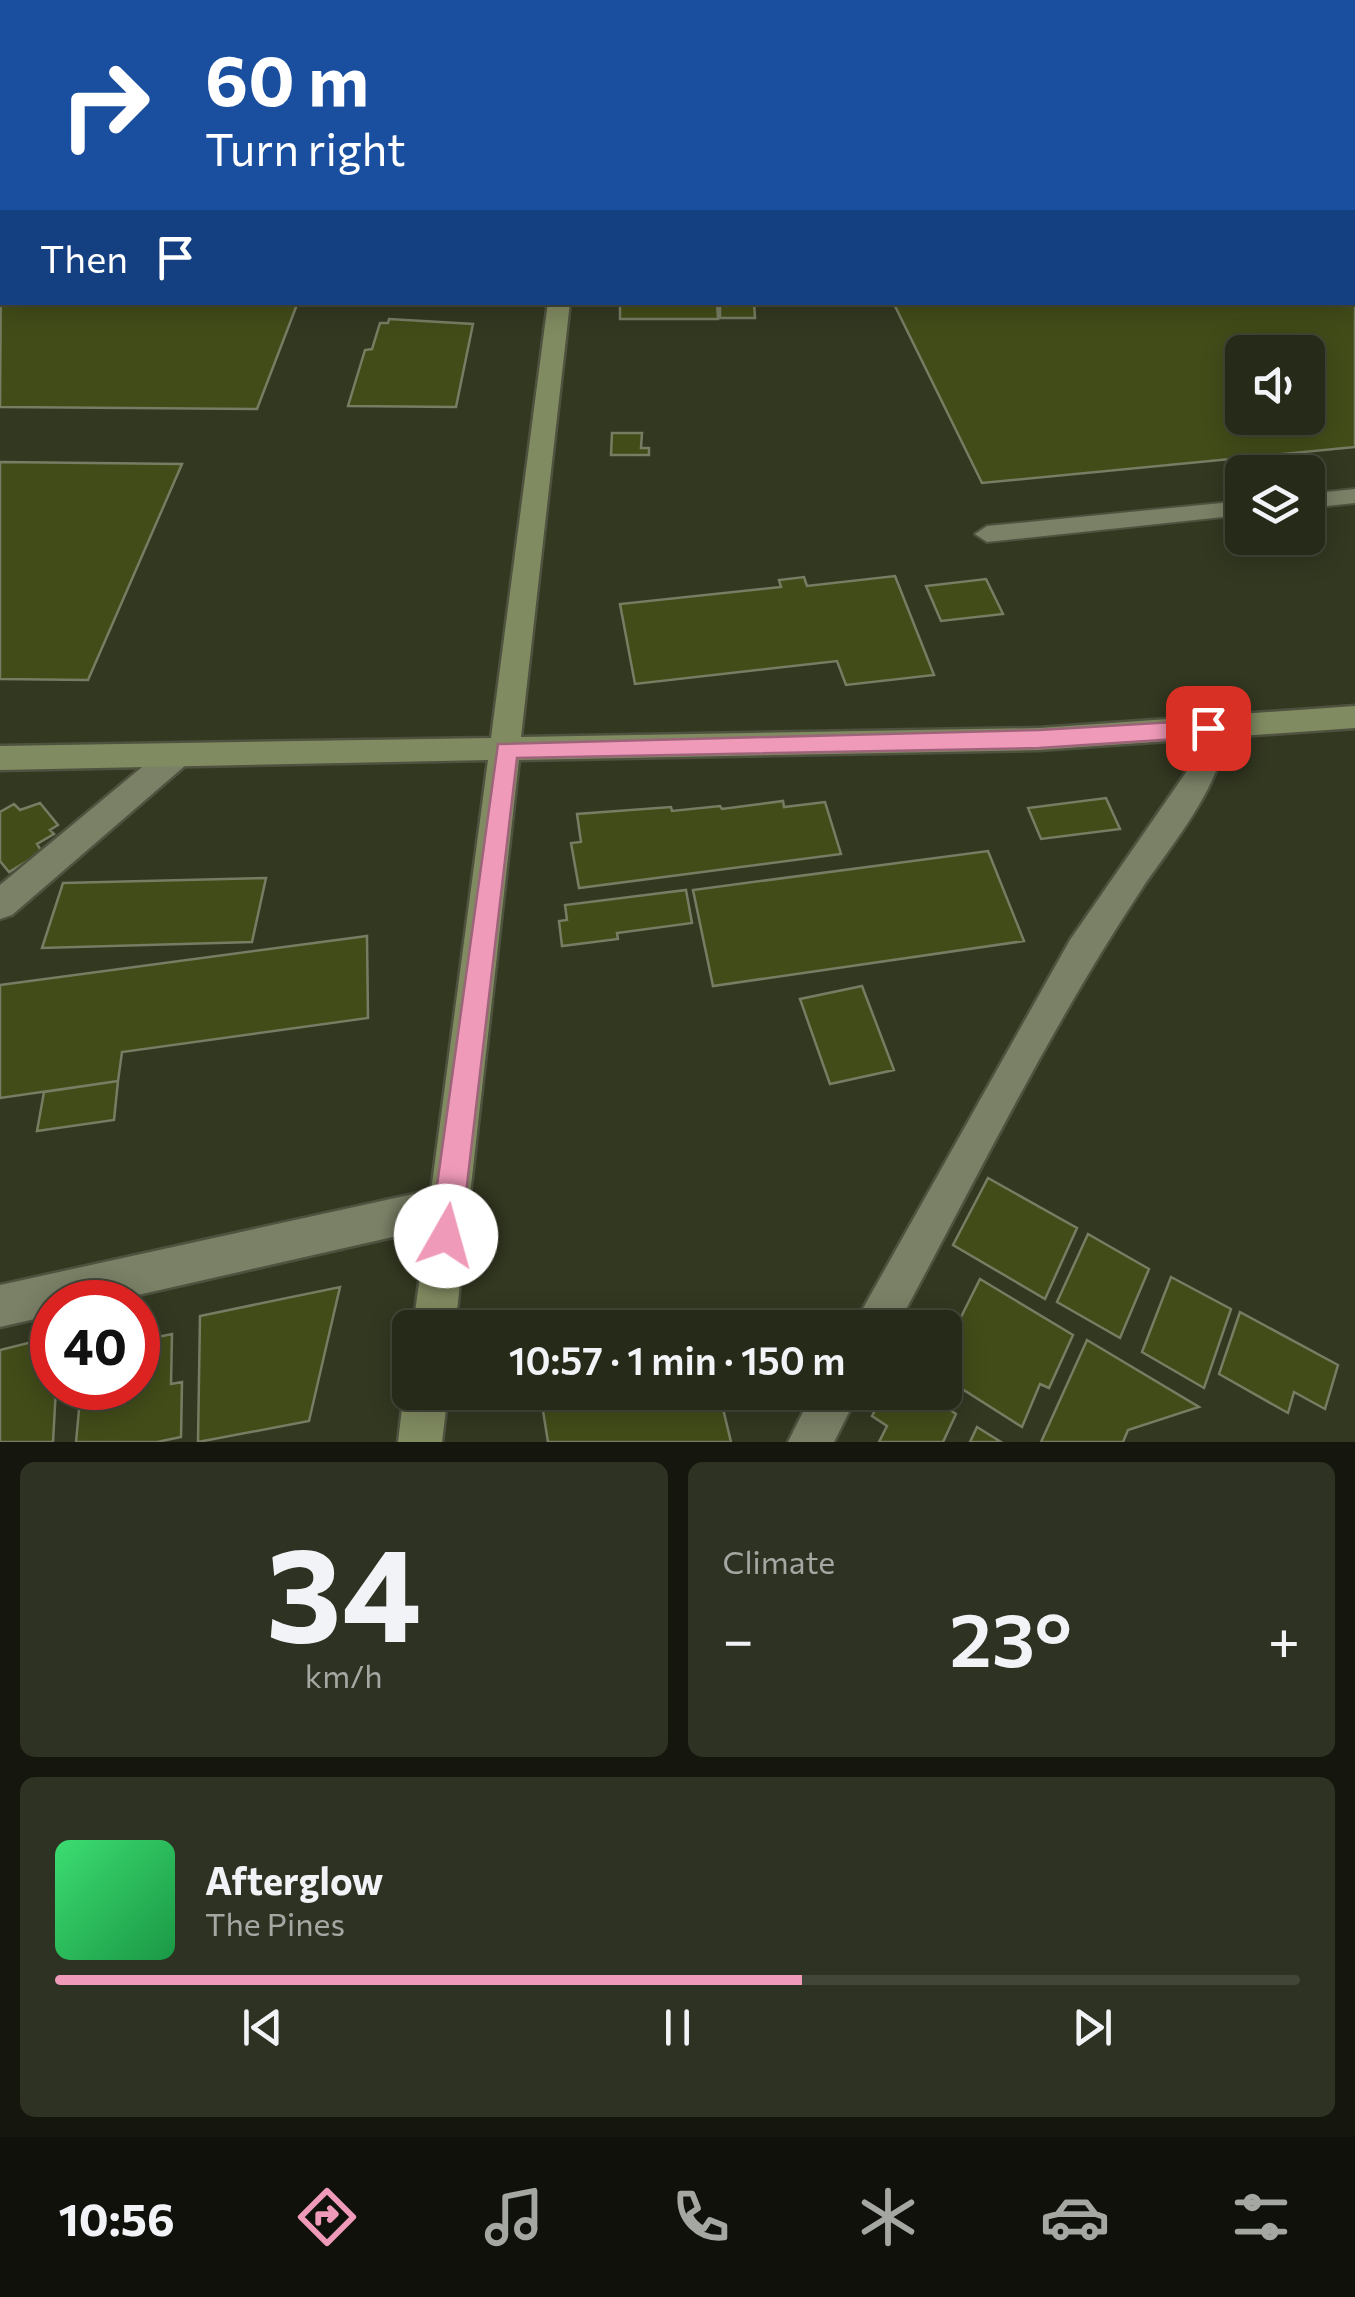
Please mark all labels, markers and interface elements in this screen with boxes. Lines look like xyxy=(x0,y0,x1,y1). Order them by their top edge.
text: 60 m xyxy=(205,35,369,120)
icon: right xyxy=(40,40,170,170)
text: Turn right xyxy=(205,120,406,175)
icon: arrive xyxy=(148,230,203,285)
text: Then xyxy=(40,234,128,281)
map controls xyxy=(1225,335,1325,555)
button: sound xyxy=(1225,335,1325,435)
button: layers xyxy=(1225,455,1325,555)
pin xyxy=(1166,686,1251,771)
icon: arrive xyxy=(1181,701,1236,756)
position arrow xyxy=(394,1184,498,1288)
speed limit sign: 40 xyxy=(30,1280,160,1410)
text: 10:57 · 1 min · 150 m xyxy=(509,1336,845,1383)
text: 34 xyxy=(266,1510,421,1669)
text: Climate xyxy=(723,1541,835,1581)
text: 23° xyxy=(950,1591,1072,1682)
text: − xyxy=(723,1604,754,1671)
text: + xyxy=(1268,1604,1300,1671)
text: km/h xyxy=(305,1655,383,1695)
text: Afterglow xyxy=(205,1856,383,1903)
text: The Pines xyxy=(205,1903,345,1943)
icon: previous xyxy=(235,2000,290,2055)
icon: pause xyxy=(650,2000,705,2055)
icon: next xyxy=(1065,2000,1120,2055)
icon: directions xyxy=(292,2182,362,2252)
icon: music xyxy=(479,2182,549,2252)
icon: phone xyxy=(666,2182,736,2252)
icon: climate xyxy=(853,2182,923,2252)
icon: car xyxy=(1040,2182,1110,2252)
icon: filters xyxy=(1226,2182,1296,2252)
text: 10:56 xyxy=(58,2190,175,2245)

